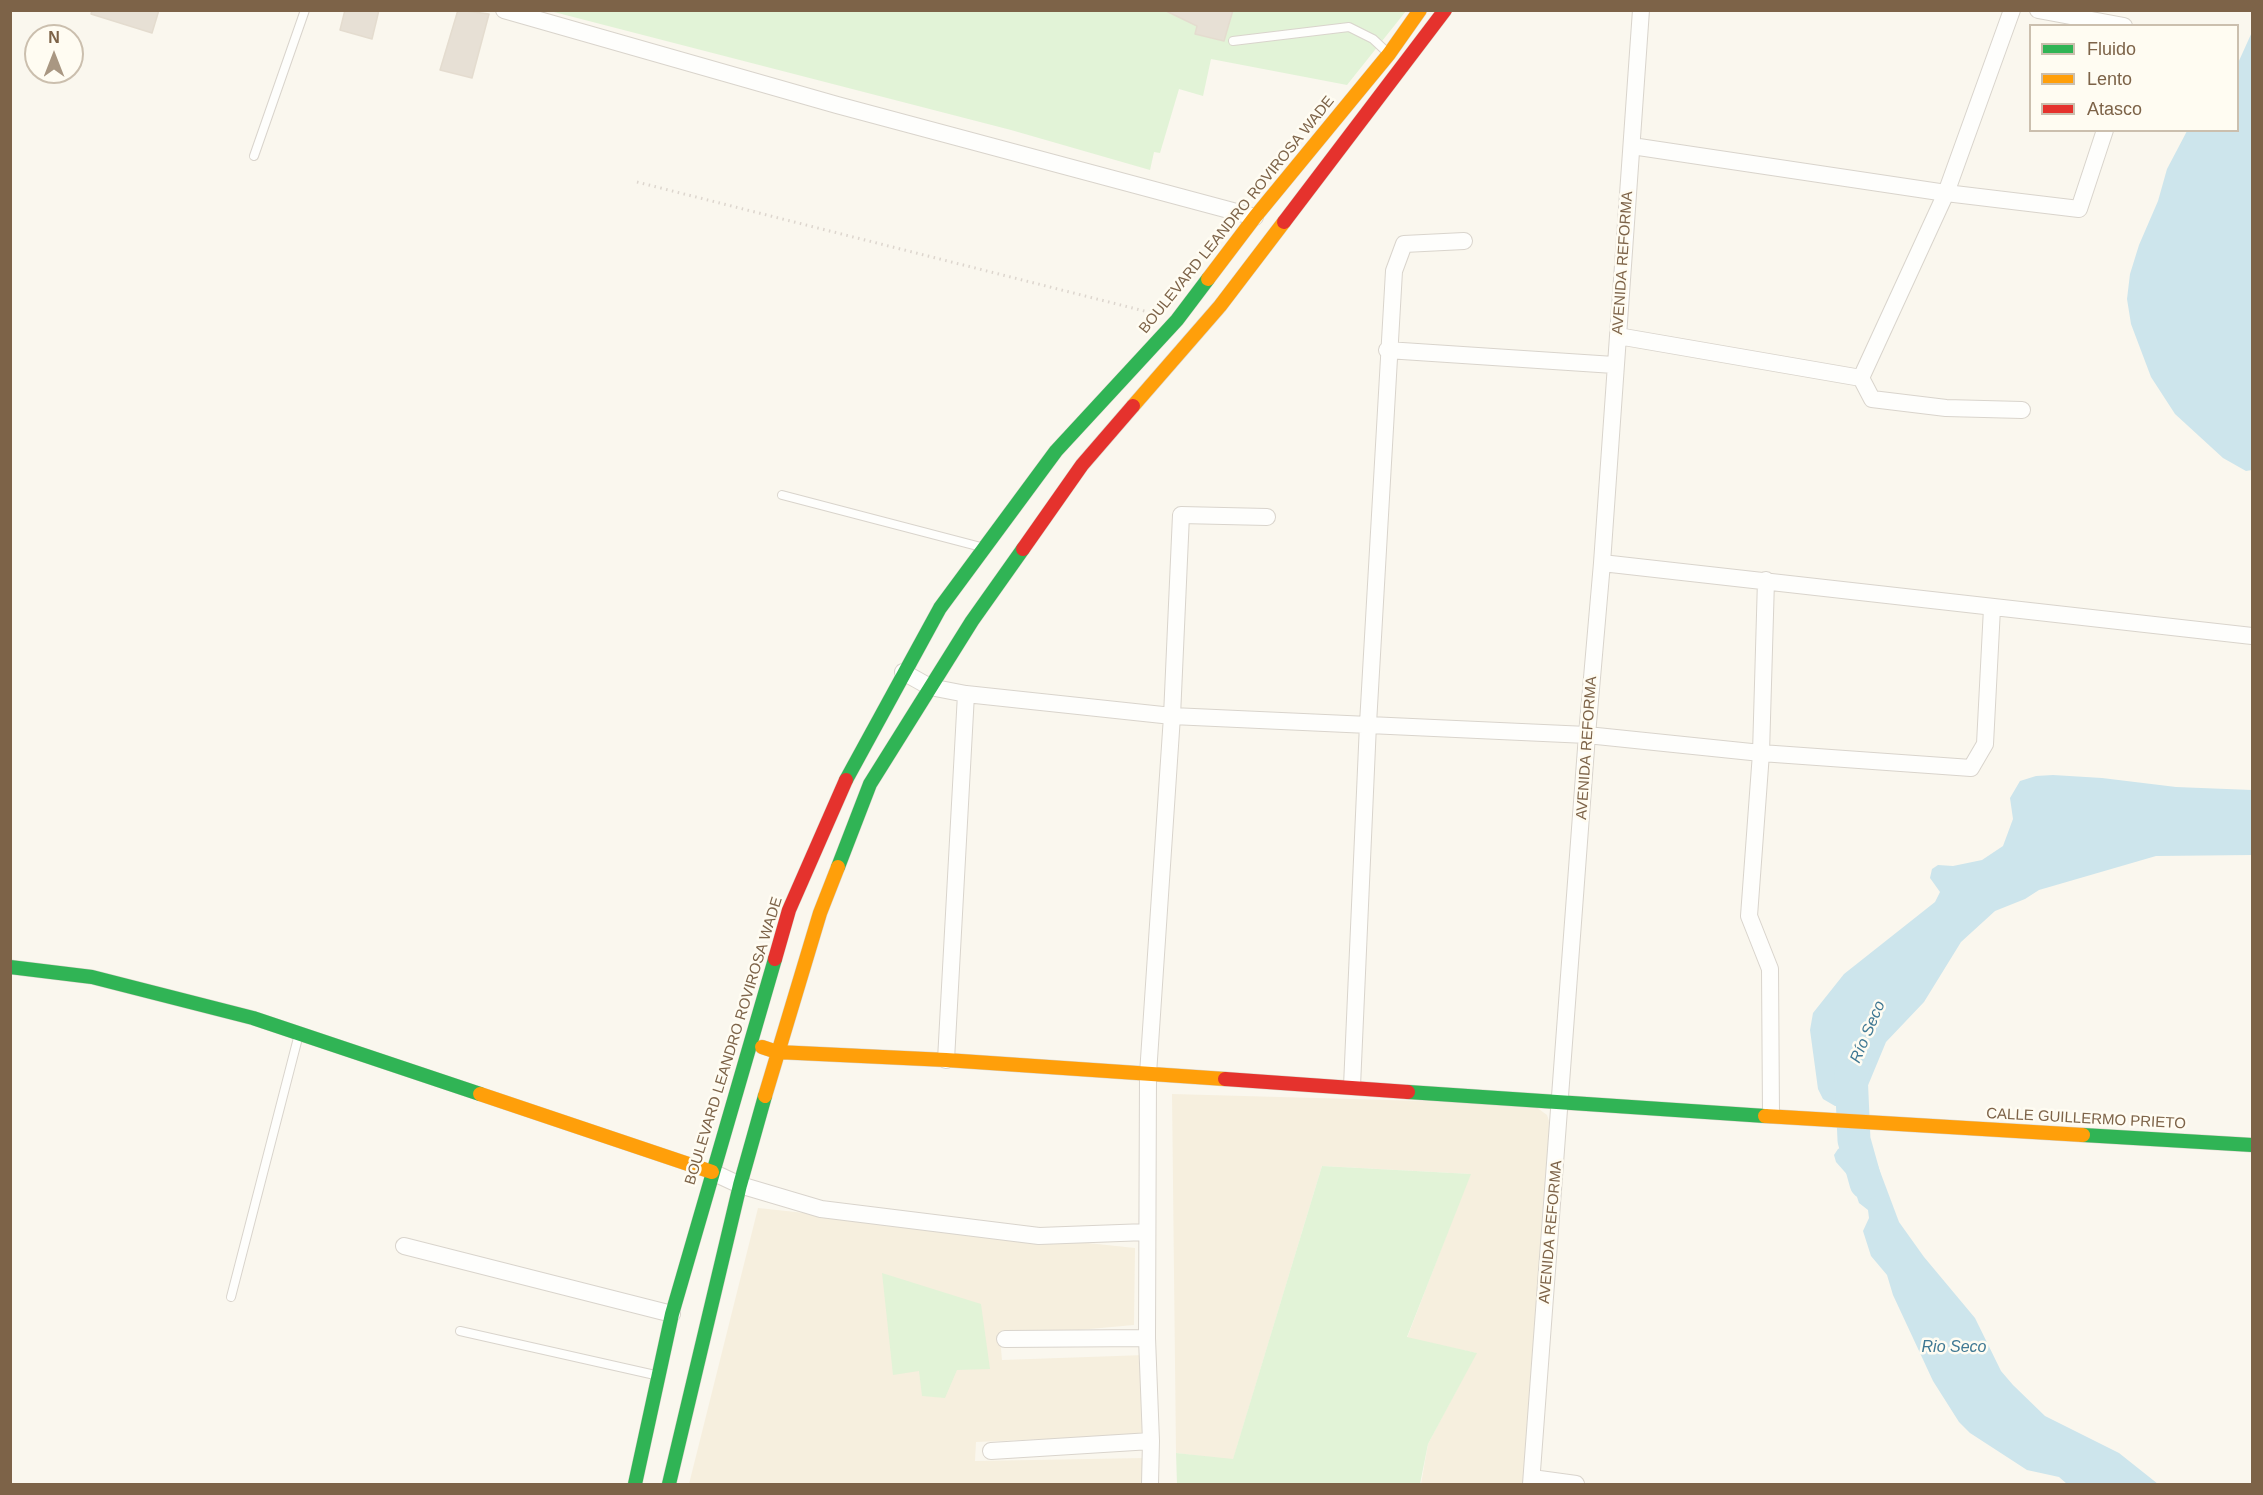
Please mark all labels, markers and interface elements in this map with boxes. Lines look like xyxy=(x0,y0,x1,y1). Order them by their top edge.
north arrow xyxy=(24,24,84,84)
legend xyxy=(2029,24,2239,132)
text: N xyxy=(48,29,60,46)
text: Fluido xyxy=(2087,39,2136,59)
text: Lento xyxy=(2087,69,2132,89)
street label: BOULEVARD LEANDRO ROVIROSA WADE xyxy=(1136,93,1338,337)
text: Atasco xyxy=(2087,99,2142,119)
street label: AVENIDA REFORMA xyxy=(1609,191,1637,335)
street label: AVENIDA REFORMA xyxy=(1573,676,1601,820)
street label: BOULEVARD LEANDRO ROVIROSA WADE xyxy=(682,895,786,1187)
water label: Río Seco xyxy=(1846,998,1890,1066)
street label: CALLE GUILLERMO PRIETO xyxy=(1986,1105,2186,1133)
street label: AVENIDA REFORMA xyxy=(1536,1160,1566,1304)
water label: Rio Seco xyxy=(1922,1338,1986,1358)

